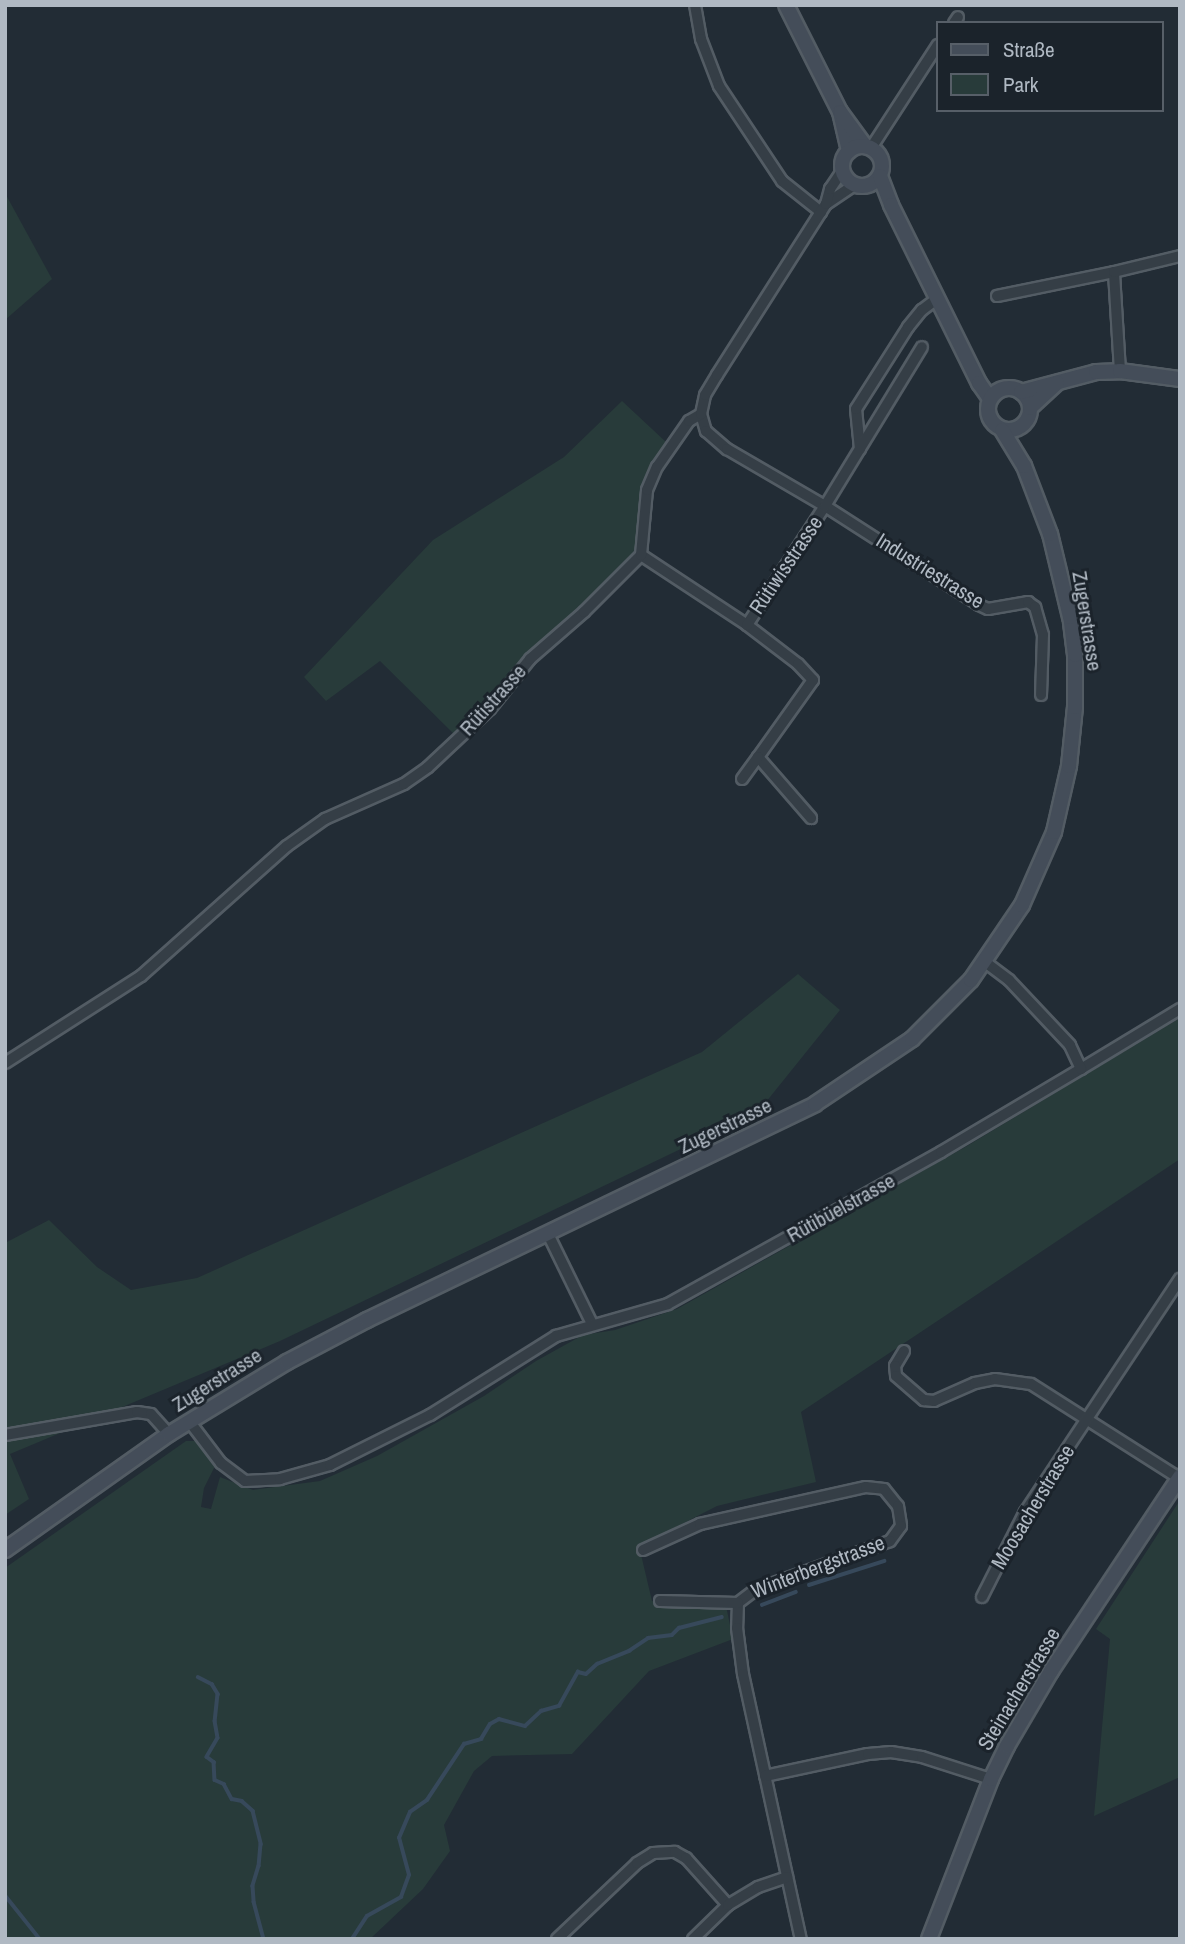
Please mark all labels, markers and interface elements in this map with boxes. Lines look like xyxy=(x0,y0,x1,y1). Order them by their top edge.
legend xyxy=(936,21,1164,112)
text: Straße xyxy=(1003,35,1055,64)
text: Park xyxy=(1003,70,1038,99)
street label: Rütiwisstrasse xyxy=(744,511,828,619)
street label: Industriestrasse xyxy=(871,528,989,614)
street label: Zugerstrasse xyxy=(1067,569,1107,673)
street label: Rütistrasse xyxy=(455,659,531,741)
street label: Zugerstrasse xyxy=(674,1093,776,1159)
street label: Rütibüelstrasse xyxy=(783,1168,899,1248)
street label: Zugerstrasse xyxy=(168,1343,266,1417)
street label: Moosacherstrasse xyxy=(986,1440,1080,1574)
street label: Winterbergstrasse xyxy=(748,1530,888,1604)
street label: Steinacherstrasse xyxy=(972,1623,1066,1755)

